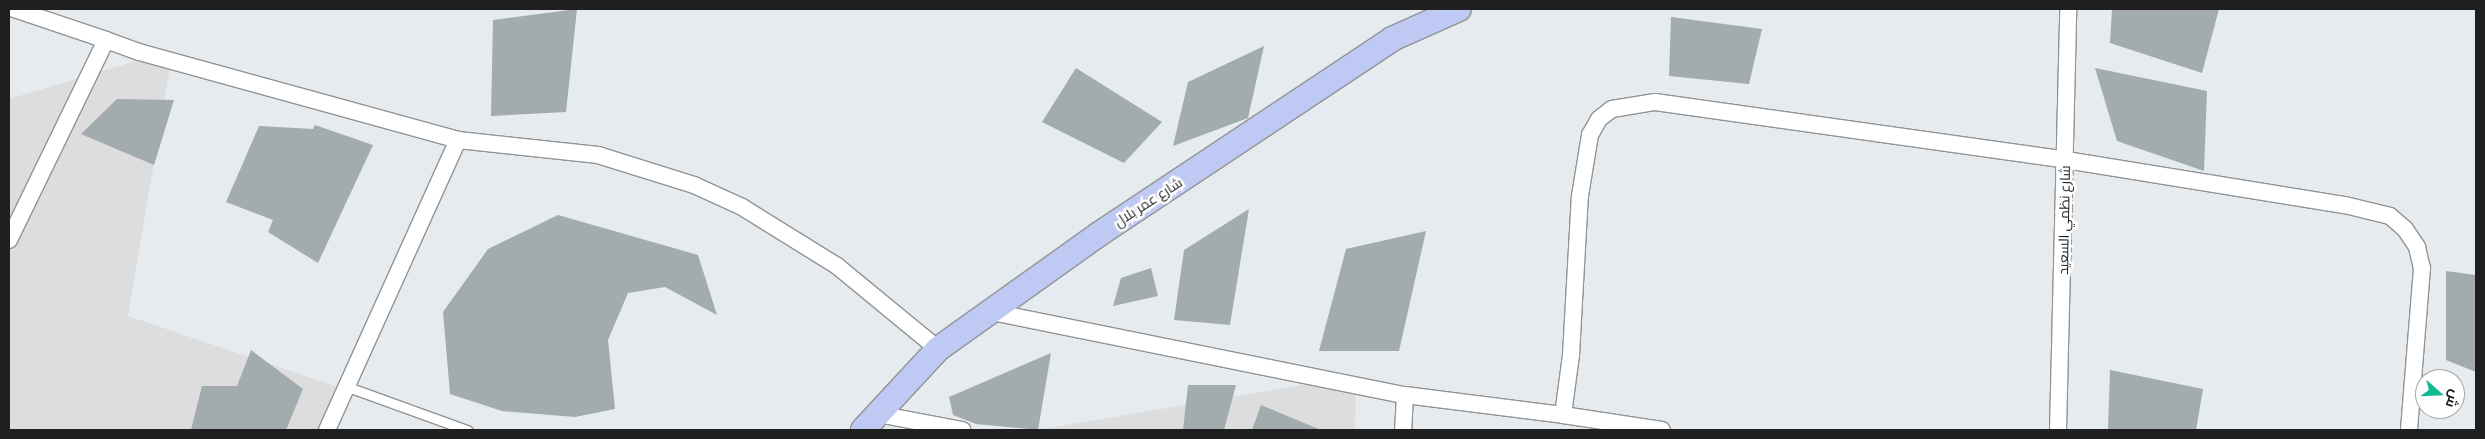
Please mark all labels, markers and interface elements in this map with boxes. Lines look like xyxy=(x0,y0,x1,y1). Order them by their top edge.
street label: شارع نظمي السعيد xyxy=(2055,165,2073,275)
street label: شارع عمر بلال xyxy=(1111,174,1185,230)
north arrow xyxy=(2415,369,2465,419)
text: ش xyxy=(2443,388,2465,410)

